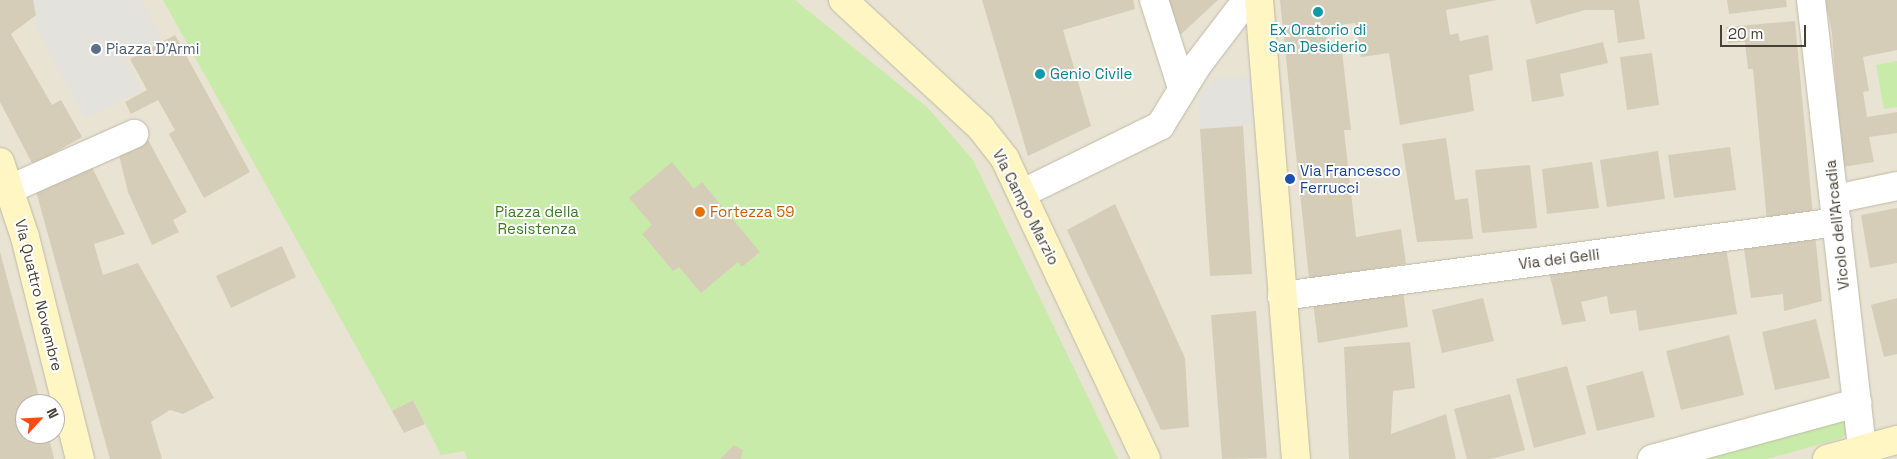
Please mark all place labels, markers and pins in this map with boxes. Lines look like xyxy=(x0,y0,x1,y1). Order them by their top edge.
marker: Ex Oratorio di San Desiderio xyxy=(1312,6,1324,18)
place label: Ex Oratorio di San Desiderio xyxy=(1269,20,1367,55)
place label: Piazza D'Armi xyxy=(106,40,199,58)
marker: Piazza D'Armi xyxy=(90,43,102,55)
place label: Genio Civile xyxy=(1050,65,1132,83)
marker: Genio Civile xyxy=(1034,68,1046,80)
place label: Via Francesco Ferrucci xyxy=(1300,161,1401,196)
marker: Via Francesco Ferrucci xyxy=(1284,173,1296,185)
place label: Fortezza 59 xyxy=(710,203,794,221)
marker: Fortezza 59 xyxy=(694,206,706,218)

